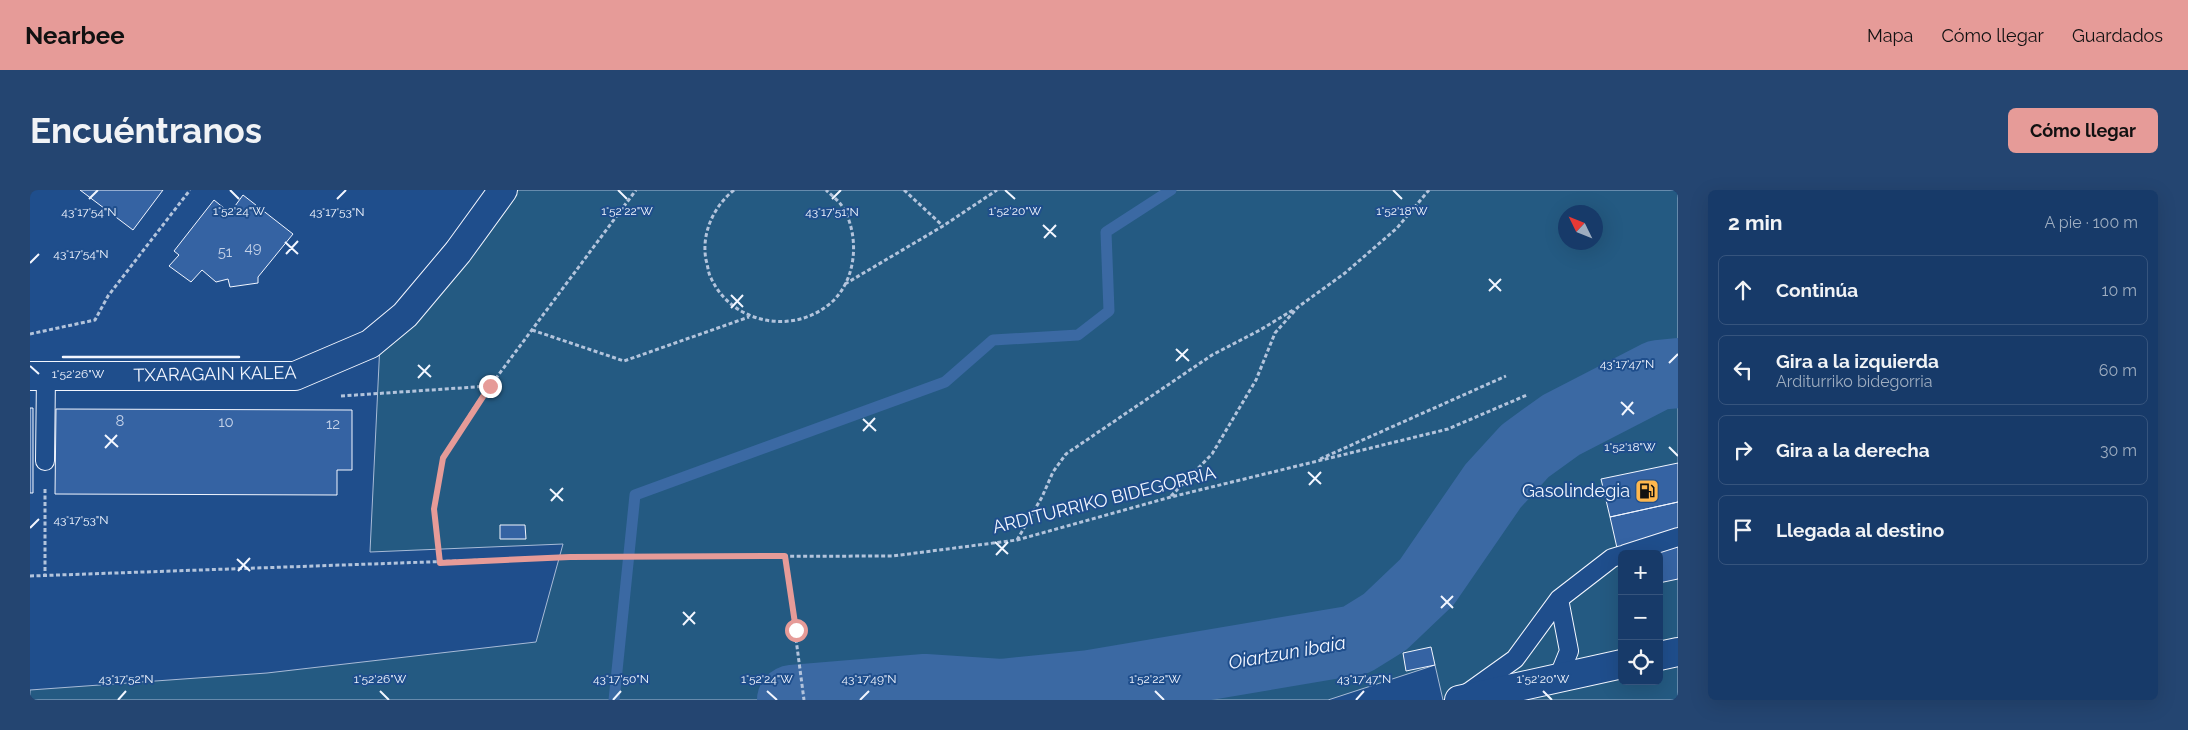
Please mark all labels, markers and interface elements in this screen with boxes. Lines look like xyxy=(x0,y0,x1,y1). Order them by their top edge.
text: Nearbee xyxy=(25,21,125,50)
text: Mapa xyxy=(1867,25,1913,46)
text: Cómo llegar xyxy=(1941,25,2044,46)
text: Guardados xyxy=(2072,25,2163,46)
button: Cómo llegar xyxy=(2008,108,2158,153)
text: Encuéntranos xyxy=(30,110,262,151)
text: 1°52'24"W xyxy=(213,204,265,218)
text: 1°52'22"W xyxy=(601,204,653,218)
text: 1°52'20"W xyxy=(989,204,1042,218)
text: 1°52'18"W xyxy=(1376,204,1428,218)
text: 43°17'54"N xyxy=(61,205,117,219)
text: 43°17'53"N xyxy=(309,205,365,219)
text: 43°17'51"N xyxy=(805,205,859,219)
north arrow xyxy=(1558,205,1603,250)
text: 2 min xyxy=(1728,210,1782,235)
text: A pie · 100 m xyxy=(2044,213,2138,232)
house number: 49 xyxy=(245,239,262,257)
house number: 51 xyxy=(218,243,233,261)
text: 43°17'54"N xyxy=(53,247,109,261)
icon: ahead xyxy=(1729,276,1757,304)
text: Continúa xyxy=(1776,279,1858,301)
text: 10 m xyxy=(2102,281,2137,300)
text: Gira a la izquierda xyxy=(1776,350,1939,372)
icon: left xyxy=(1729,356,1757,384)
text: 43°17'47"N xyxy=(1600,357,1654,371)
text: 60 m xyxy=(2099,361,2137,380)
street label: TXARAGAIN KALEA xyxy=(133,362,297,385)
text: 1°52'26"W xyxy=(52,367,105,381)
text: Arditurriko bidegorria xyxy=(1776,372,1932,391)
route end xyxy=(479,375,502,398)
house number: 8 xyxy=(116,412,125,430)
house number: 10 xyxy=(218,413,234,431)
house number: 12 xyxy=(326,415,340,433)
icon: right xyxy=(1729,436,1757,464)
text: Gira a la derecha xyxy=(1776,439,1930,461)
text: 1°52'18"W xyxy=(1604,440,1656,454)
text: 30 m xyxy=(2100,441,2137,460)
street label: ARDITURRIKO BIDEGORRIA xyxy=(990,462,1218,537)
fuel station icon: Gasolindegia xyxy=(1634,478,1660,504)
place label: Gasolindegia xyxy=(1522,480,1630,501)
text: 43°17'53"N xyxy=(53,513,109,527)
icon: arrive xyxy=(1729,516,1757,544)
text: Llegada al destino xyxy=(1776,519,1944,541)
map controls xyxy=(1618,550,1663,685)
button: + xyxy=(1618,550,1663,595)
button: − xyxy=(1618,595,1663,640)
route start xyxy=(785,619,808,642)
water label: Oiartzun ibaia xyxy=(1227,631,1347,673)
button: locate xyxy=(1618,640,1663,685)
text: 43°17'52"N xyxy=(98,672,154,686)
text: 1°52'26"W xyxy=(354,672,407,686)
text: 43°17'50"N xyxy=(593,672,649,686)
text: 1°52'24"W xyxy=(741,672,793,686)
text: 43°17'49"N xyxy=(842,672,896,686)
text: 1°52'22"W xyxy=(1129,672,1181,686)
text: 43°17'47"N xyxy=(1337,672,1391,686)
text: 1°52'20"W xyxy=(1517,672,1570,686)

